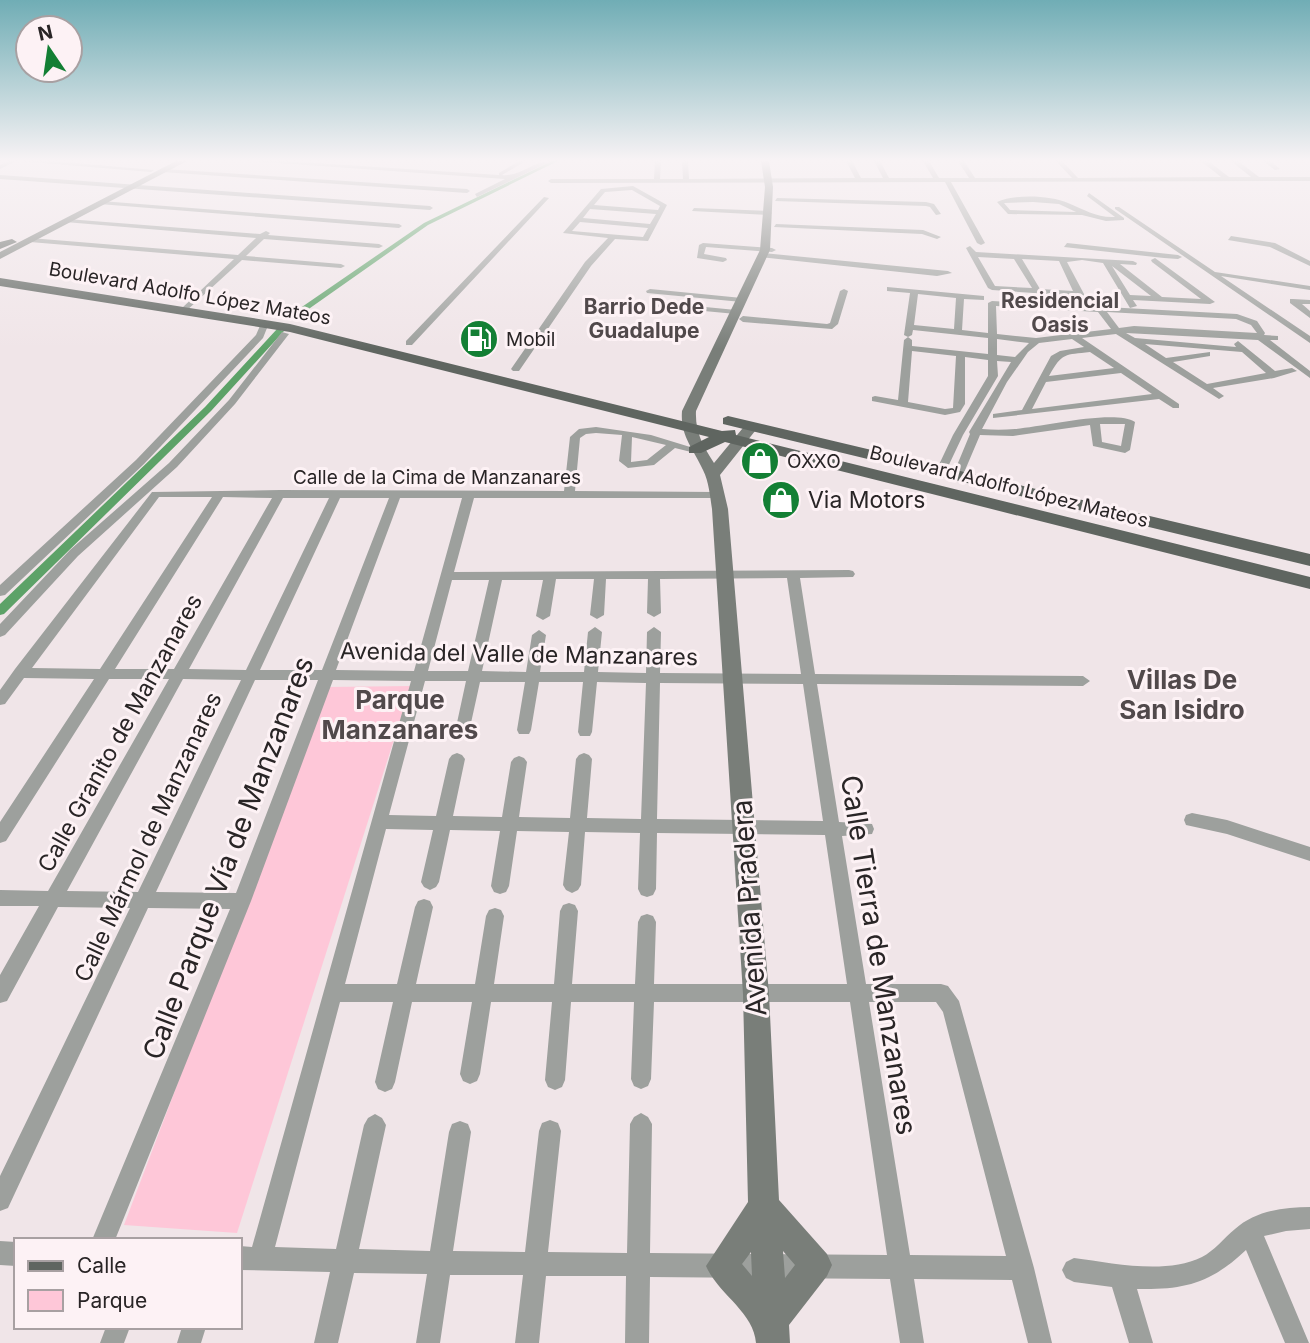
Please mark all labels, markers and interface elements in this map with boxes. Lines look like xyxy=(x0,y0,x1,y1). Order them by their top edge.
north arrow xyxy=(14,14,84,84)
text: N xyxy=(36,20,55,46)
street label: Boulevard Adolfo López Mateos xyxy=(47,257,333,330)
district label: Residencial Oasis xyxy=(1001,288,1119,337)
district label: Barrio Dede Guadalupe xyxy=(584,294,704,343)
fuel station icon: Mobil xyxy=(458,318,500,360)
place label: Mobil xyxy=(506,328,555,351)
shop icon: OXXO xyxy=(739,440,781,482)
street label: Boulevard Adolfo López Mateos xyxy=(867,441,1150,532)
place label: OXXO xyxy=(787,450,841,473)
street label: Calle de la Cima de Manzanares xyxy=(293,466,581,489)
shop icon: Via Motors xyxy=(760,479,802,521)
place label: Via Motors xyxy=(808,486,925,514)
street label: Calle Granito de Manzanares xyxy=(32,589,208,877)
street label: Avenida del Valle de Manzanares xyxy=(340,637,698,671)
street label: Calle Parque Vía de Manzanares xyxy=(135,652,321,1064)
district label: Villas De San Isidro xyxy=(1119,664,1245,725)
district label: Parque Manzanares xyxy=(322,684,478,745)
street label: Calle Mármol de Manzanares xyxy=(68,688,228,986)
street label: Calle Tierra de Manzanares xyxy=(834,773,924,1137)
street label: Avenida Pradera xyxy=(724,799,774,1017)
legend xyxy=(14,1238,242,1329)
text: Calle xyxy=(77,1253,127,1278)
text: Parque xyxy=(77,1288,147,1313)

